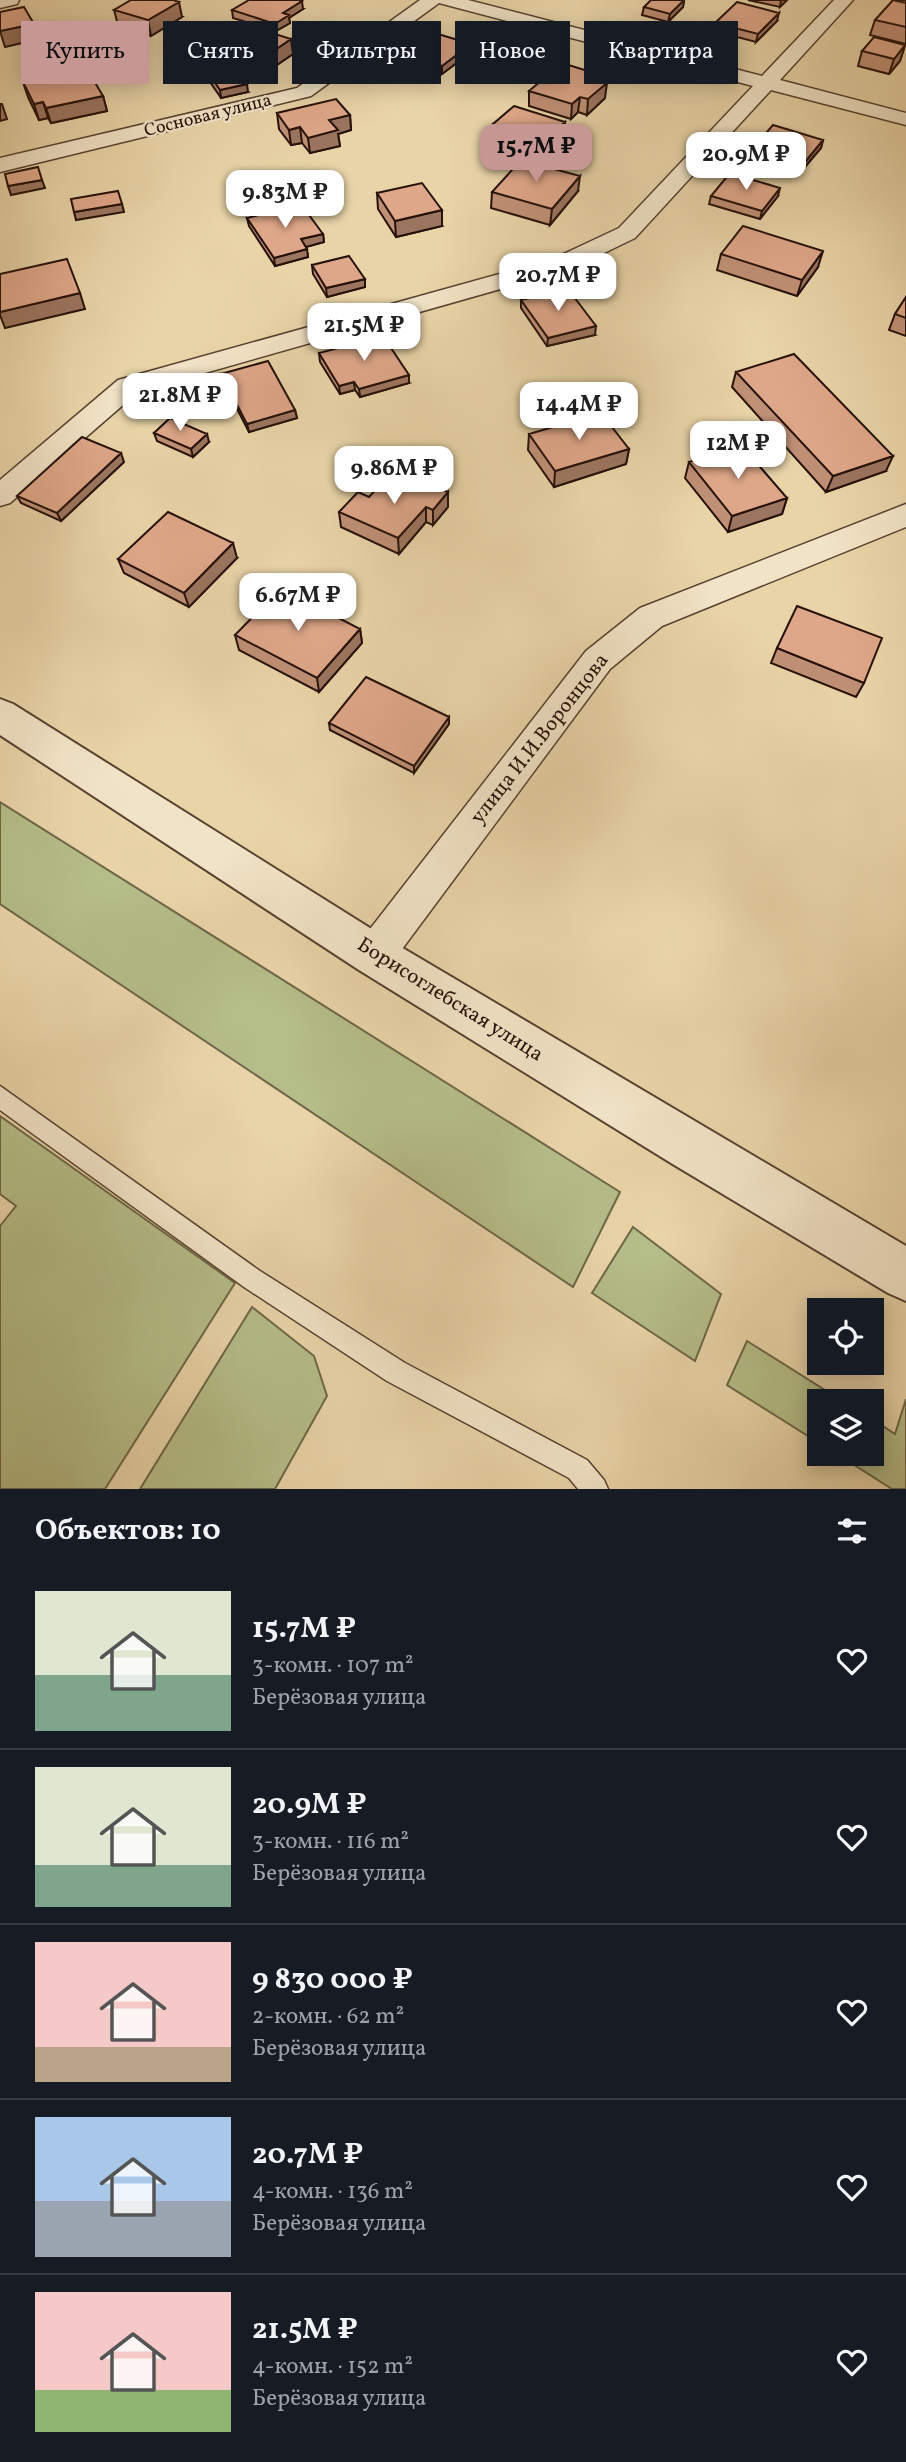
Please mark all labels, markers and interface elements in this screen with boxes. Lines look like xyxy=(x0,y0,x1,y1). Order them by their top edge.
chip: Купить xyxy=(21,21,149,84)
chip: Снять xyxy=(163,21,278,84)
chip: Фильтры xyxy=(292,21,441,84)
chip: Новое xyxy=(455,21,570,84)
chip: Квартира xyxy=(584,21,738,84)
street label: Сосновая улица xyxy=(142,88,274,144)
pin: 15.7M ₽ xyxy=(471,124,601,184)
text: 15.7M ₽ xyxy=(496,131,576,163)
pin: 20.9M ₽ xyxy=(681,132,811,192)
text: 20.9M ₽ xyxy=(702,139,790,171)
pin: 9.83M ₽ xyxy=(220,170,350,230)
text: 9.83M ₽ xyxy=(242,177,328,209)
pin: 20.7M ₽ xyxy=(493,254,623,313)
text: 20.7M ₽ xyxy=(515,260,601,292)
pin: 21.5M ₽ xyxy=(299,304,429,363)
text: 21.5M ₽ xyxy=(323,310,405,342)
pin: 21.8M ₽ xyxy=(115,374,245,433)
text: 21.8M ₽ xyxy=(139,380,221,412)
pin: 14.4M ₽ xyxy=(514,382,644,442)
text: 14.4M ₽ xyxy=(536,389,622,421)
pin: 12M ₽ xyxy=(689,421,787,481)
text: 12M ₽ xyxy=(706,428,770,460)
pin: 9.86M ₽ xyxy=(329,447,459,506)
text: 9.86M ₽ xyxy=(351,453,438,485)
pin: 6.67M ₽ xyxy=(233,574,363,633)
text: 6.67M ₽ xyxy=(255,580,341,612)
street label: улица И.И.Воронцова xyxy=(464,647,616,831)
street label: Борисоглебская улица xyxy=(351,931,549,1069)
map controls xyxy=(807,1298,884,1466)
button: locate xyxy=(807,1298,884,1375)
button: layers xyxy=(807,1389,884,1466)
text: Объектов: 10 xyxy=(35,1510,221,1552)
icon: filters xyxy=(833,1512,871,1550)
text: 15.7M ₽ xyxy=(252,1608,356,1650)
icon: home xyxy=(91,1619,175,1703)
icon: heart xyxy=(833,1642,871,1680)
text: 3-комн. · 107 m² xyxy=(252,1650,414,1682)
text: Берёзовая улица xyxy=(252,1682,426,1714)
text: 20.9M ₽ xyxy=(252,1784,367,1826)
icon: home xyxy=(91,1795,175,1879)
icon: heart xyxy=(833,1818,871,1856)
text: 3-комн. · 116 m² xyxy=(252,1826,409,1858)
text: Берёзовая улица xyxy=(252,1858,426,1890)
text: 9 830 000 ₽ xyxy=(252,1959,413,2001)
icon: home xyxy=(91,1970,175,2054)
icon: heart xyxy=(833,1993,871,2031)
text: 2-комн. · 62 m² xyxy=(252,2001,404,2033)
text: Берёзовая улица xyxy=(252,2033,426,2065)
text: 20.7M ₽ xyxy=(252,2134,363,2176)
icon: home xyxy=(91,2145,175,2229)
icon: heart xyxy=(833,2168,871,2206)
text: 4-комн. · 136 m² xyxy=(252,2176,413,2208)
text: Берёзовая улица xyxy=(252,2208,426,2240)
text: 21.5M ₽ xyxy=(252,2309,358,2351)
icon: home xyxy=(91,2320,175,2404)
icon: heart xyxy=(833,2343,871,2381)
text: 4-комн. · 152 m² xyxy=(252,2351,413,2383)
text: Берёзовая улица xyxy=(252,2383,426,2415)

